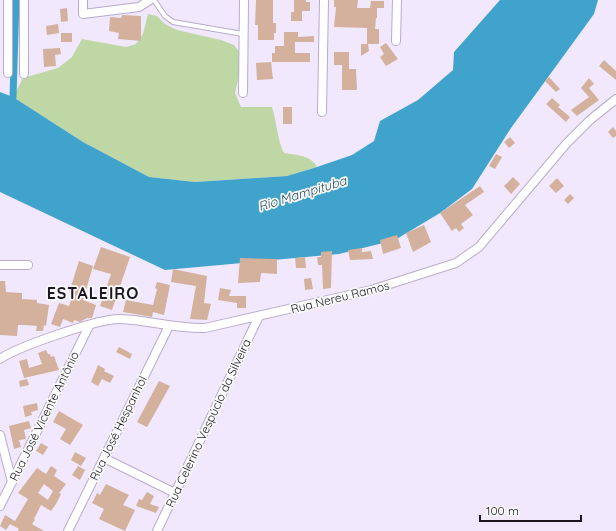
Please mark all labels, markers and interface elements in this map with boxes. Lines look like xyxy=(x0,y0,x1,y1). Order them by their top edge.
water label: Rio Mampituba xyxy=(256,172,349,214)
street label: Rua Nereu Ramos xyxy=(289,277,391,317)
district label: ESTALEIRO xyxy=(47,283,139,303)
street label: Rua Celerino Vespúcio da Silveira xyxy=(162,336,254,510)
street label: Rua José Vicente Antônio xyxy=(6,349,82,483)
street label: Rua José Hespanhol xyxy=(86,373,150,483)
scale bar xyxy=(480,497,581,523)
text: 100 m xyxy=(486,503,519,518)

